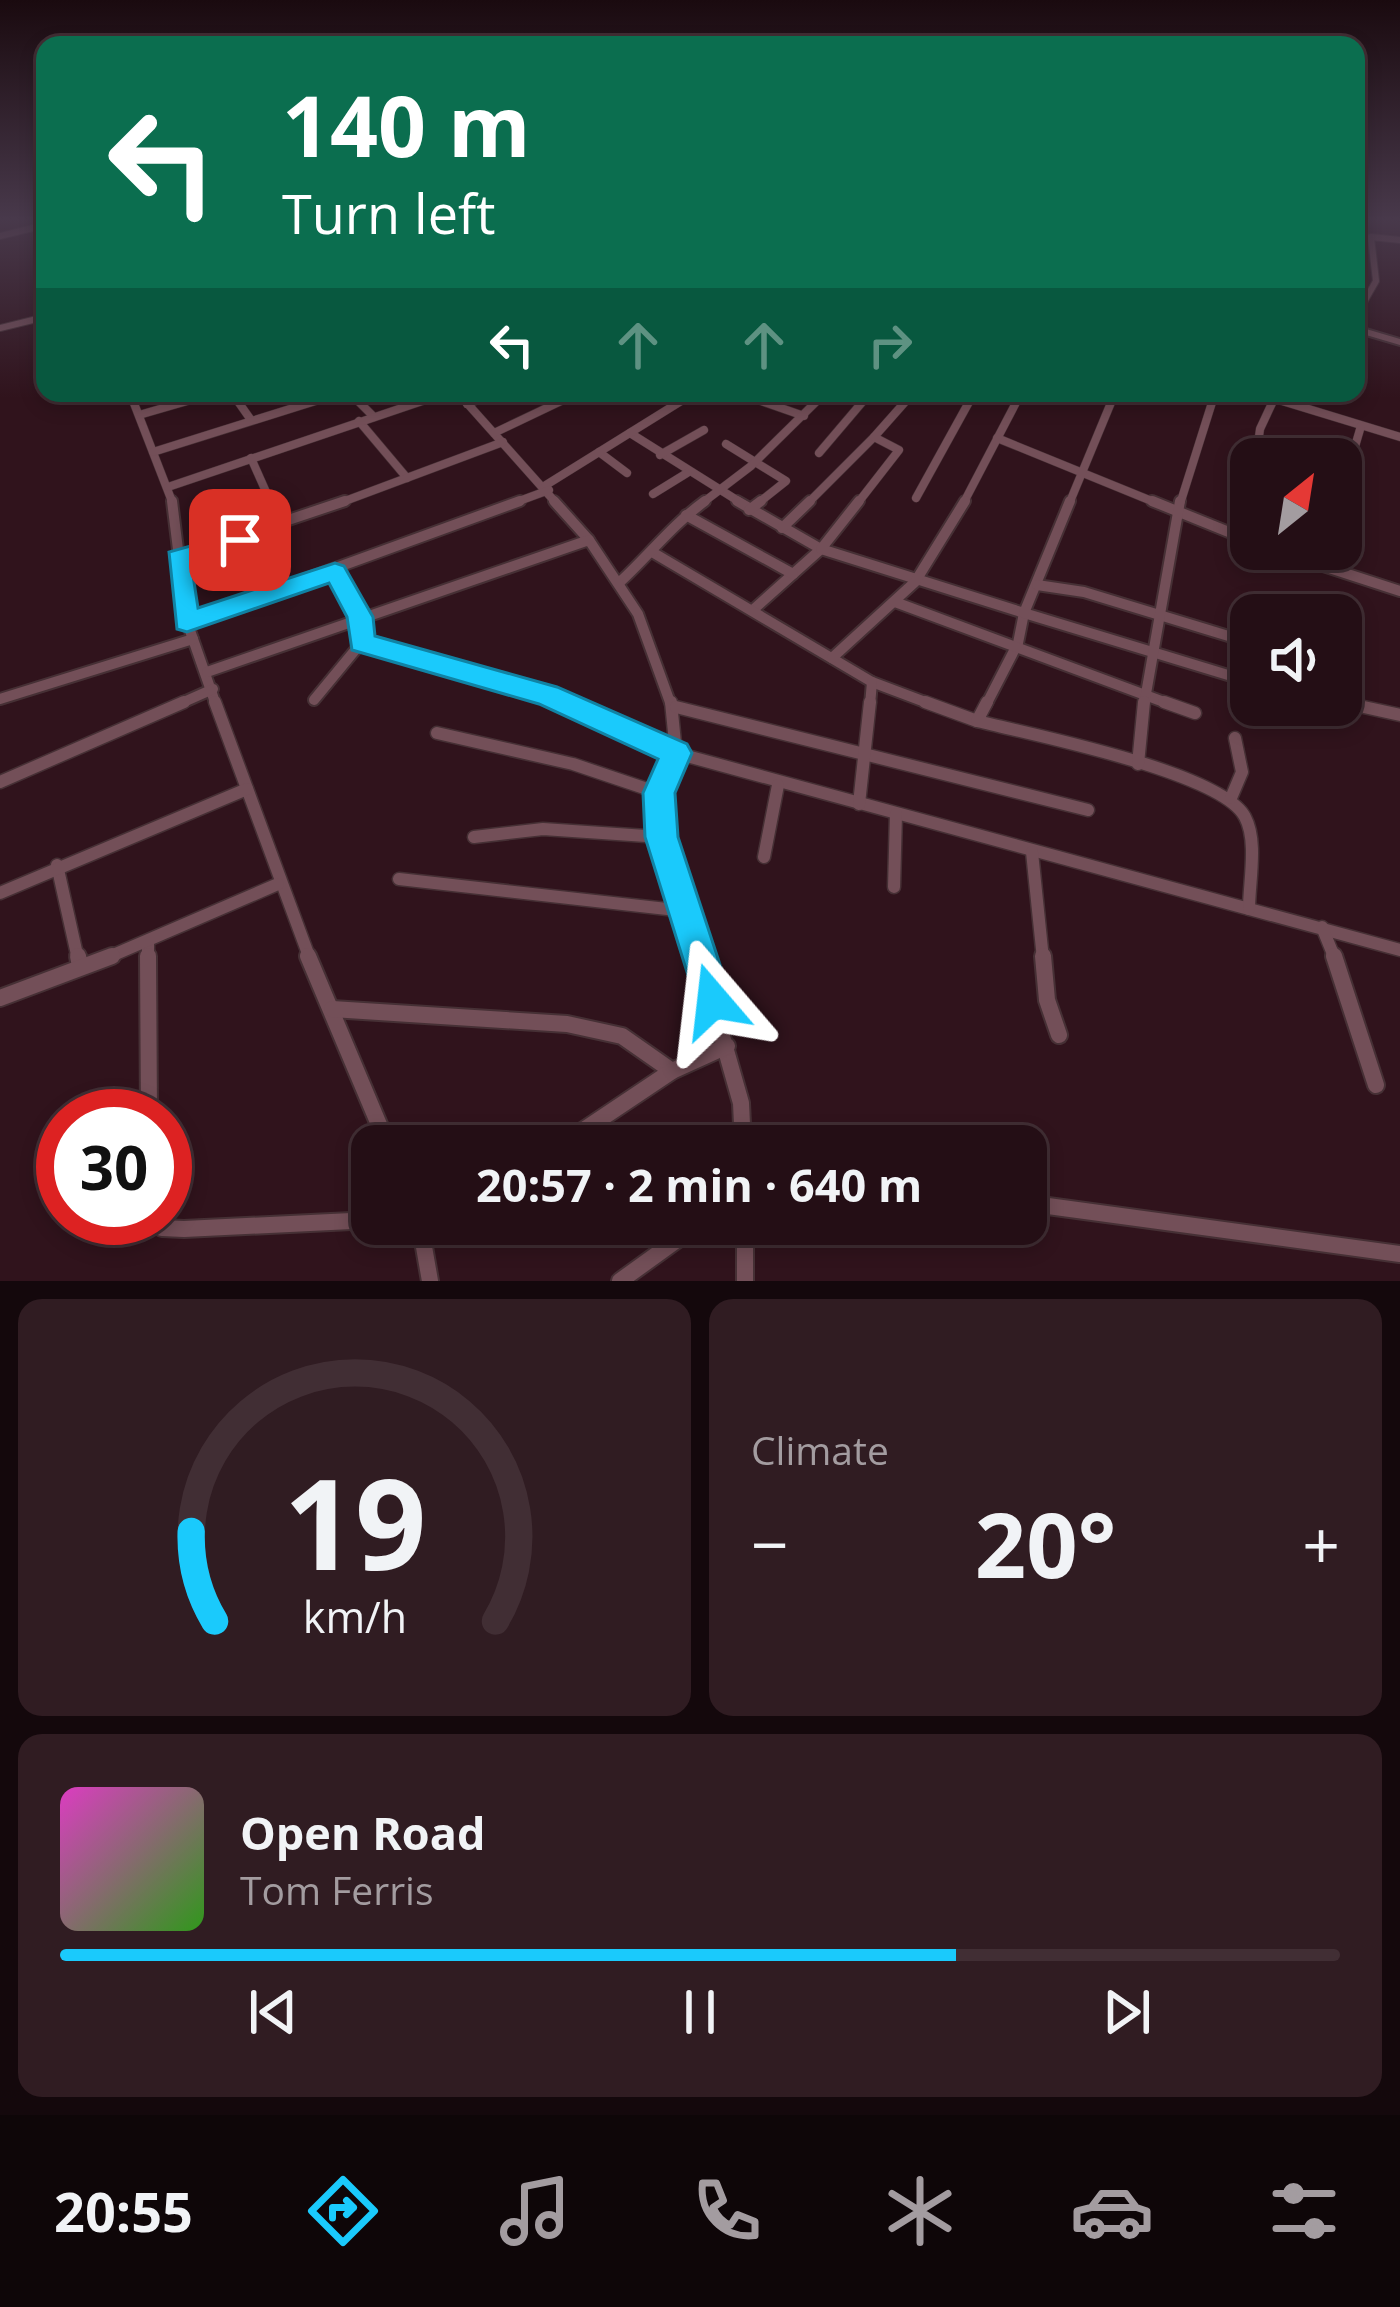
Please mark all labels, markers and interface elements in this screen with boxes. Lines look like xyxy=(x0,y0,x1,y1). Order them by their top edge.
text: 140 m xyxy=(282,67,530,182)
icon: left xyxy=(84,84,240,240)
text: Turn left xyxy=(282,176,495,250)
icon: left xyxy=(479,312,545,378)
icon: ahead xyxy=(605,312,671,378)
icon: ahead xyxy=(731,312,797,378)
icon: right xyxy=(857,312,923,378)
north arrow xyxy=(1230,438,1362,570)
map controls xyxy=(1230,438,1362,726)
pin xyxy=(189,489,291,591)
icon: arrive xyxy=(207,507,273,573)
button: sound xyxy=(1230,594,1362,726)
position arrow xyxy=(650,938,776,1064)
speed limit sign: 30 xyxy=(36,1089,192,1245)
text: 20:57 · 2 min · 640 m xyxy=(476,1154,922,1215)
text: Climate xyxy=(751,1423,889,1476)
text: 19 xyxy=(283,1437,426,1607)
text: 20° xyxy=(975,1482,1116,1604)
text: − xyxy=(751,1498,789,1588)
text: + xyxy=(1302,1498,1340,1588)
text: km/h xyxy=(302,1586,407,1645)
text: Open Road xyxy=(240,1802,485,1863)
text: Tom Ferris xyxy=(240,1863,434,1916)
icon: previous xyxy=(240,1979,306,2045)
icon: pause xyxy=(667,1979,733,2045)
icon: next xyxy=(1094,1979,1160,2045)
icon: directions xyxy=(301,2169,385,2253)
icon: music xyxy=(493,2169,577,2253)
icon: phone xyxy=(685,2169,769,2253)
icon: climate xyxy=(878,2169,962,2253)
icon: car xyxy=(1070,2169,1154,2253)
icon: filters xyxy=(1262,2169,1346,2253)
text: 20:55 xyxy=(54,2174,193,2248)

